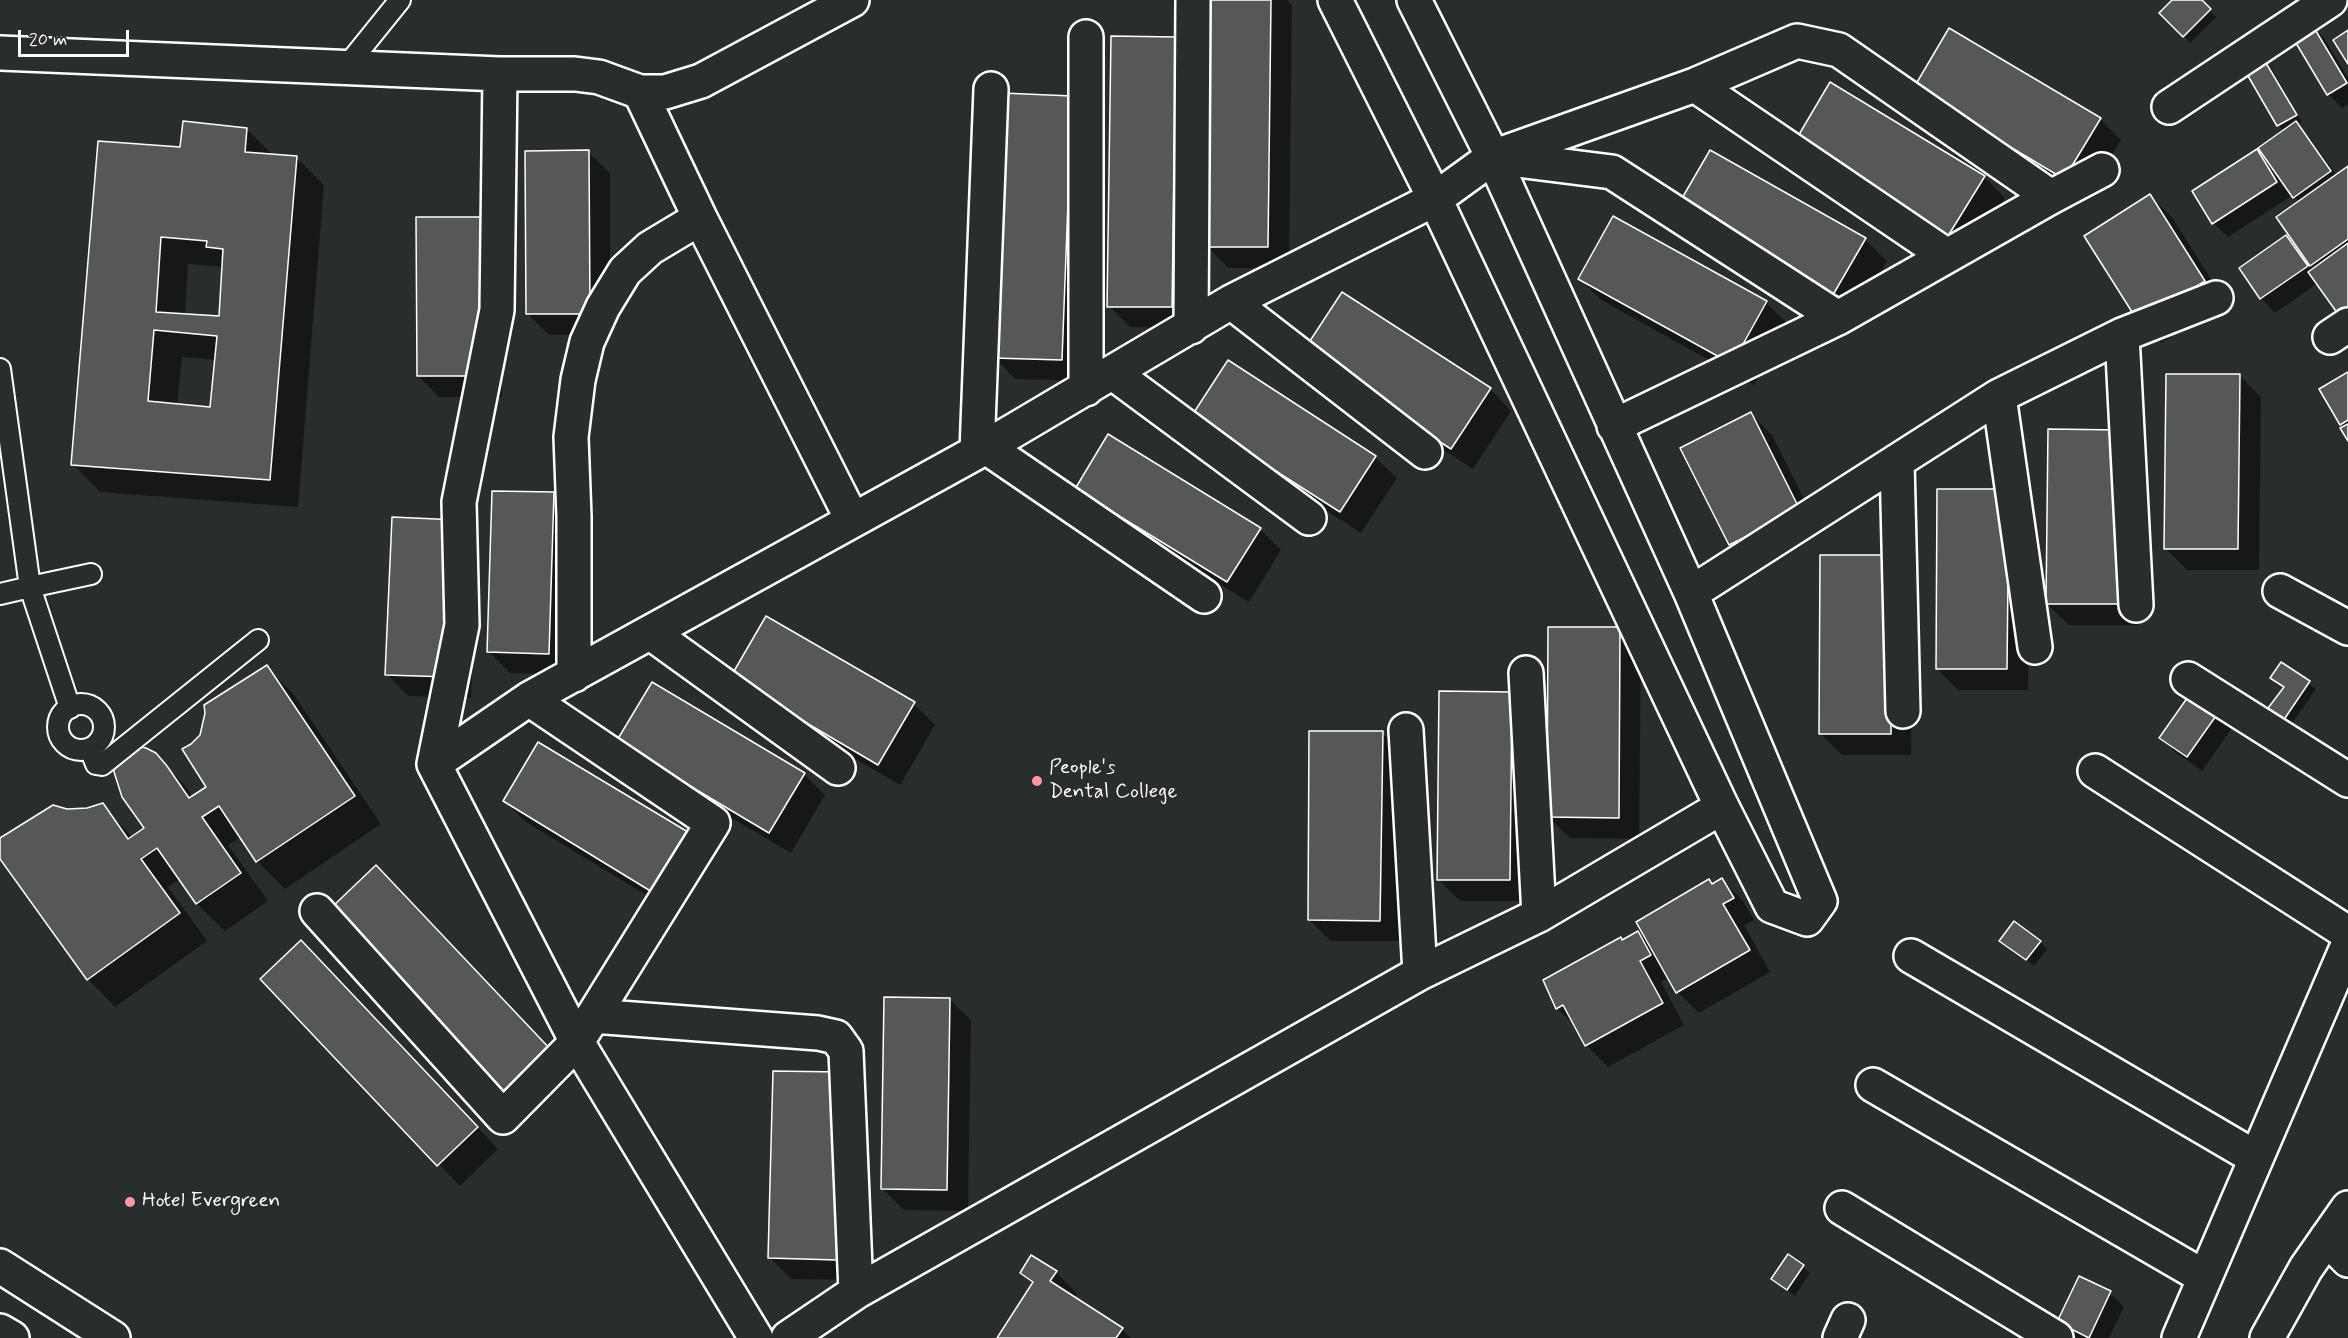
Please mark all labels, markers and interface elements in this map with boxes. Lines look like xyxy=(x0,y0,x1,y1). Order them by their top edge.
scale bar xyxy=(21,18,132,56)
text: 20 m xyxy=(29,28,67,52)
place label: People's Dental College xyxy=(1049,756,1177,806)
marker: People's Dental College xyxy=(1030,774,1044,788)
place label: Hotel Evergreen xyxy=(142,1189,280,1215)
marker: Hotel Evergreen xyxy=(123,1195,137,1209)

